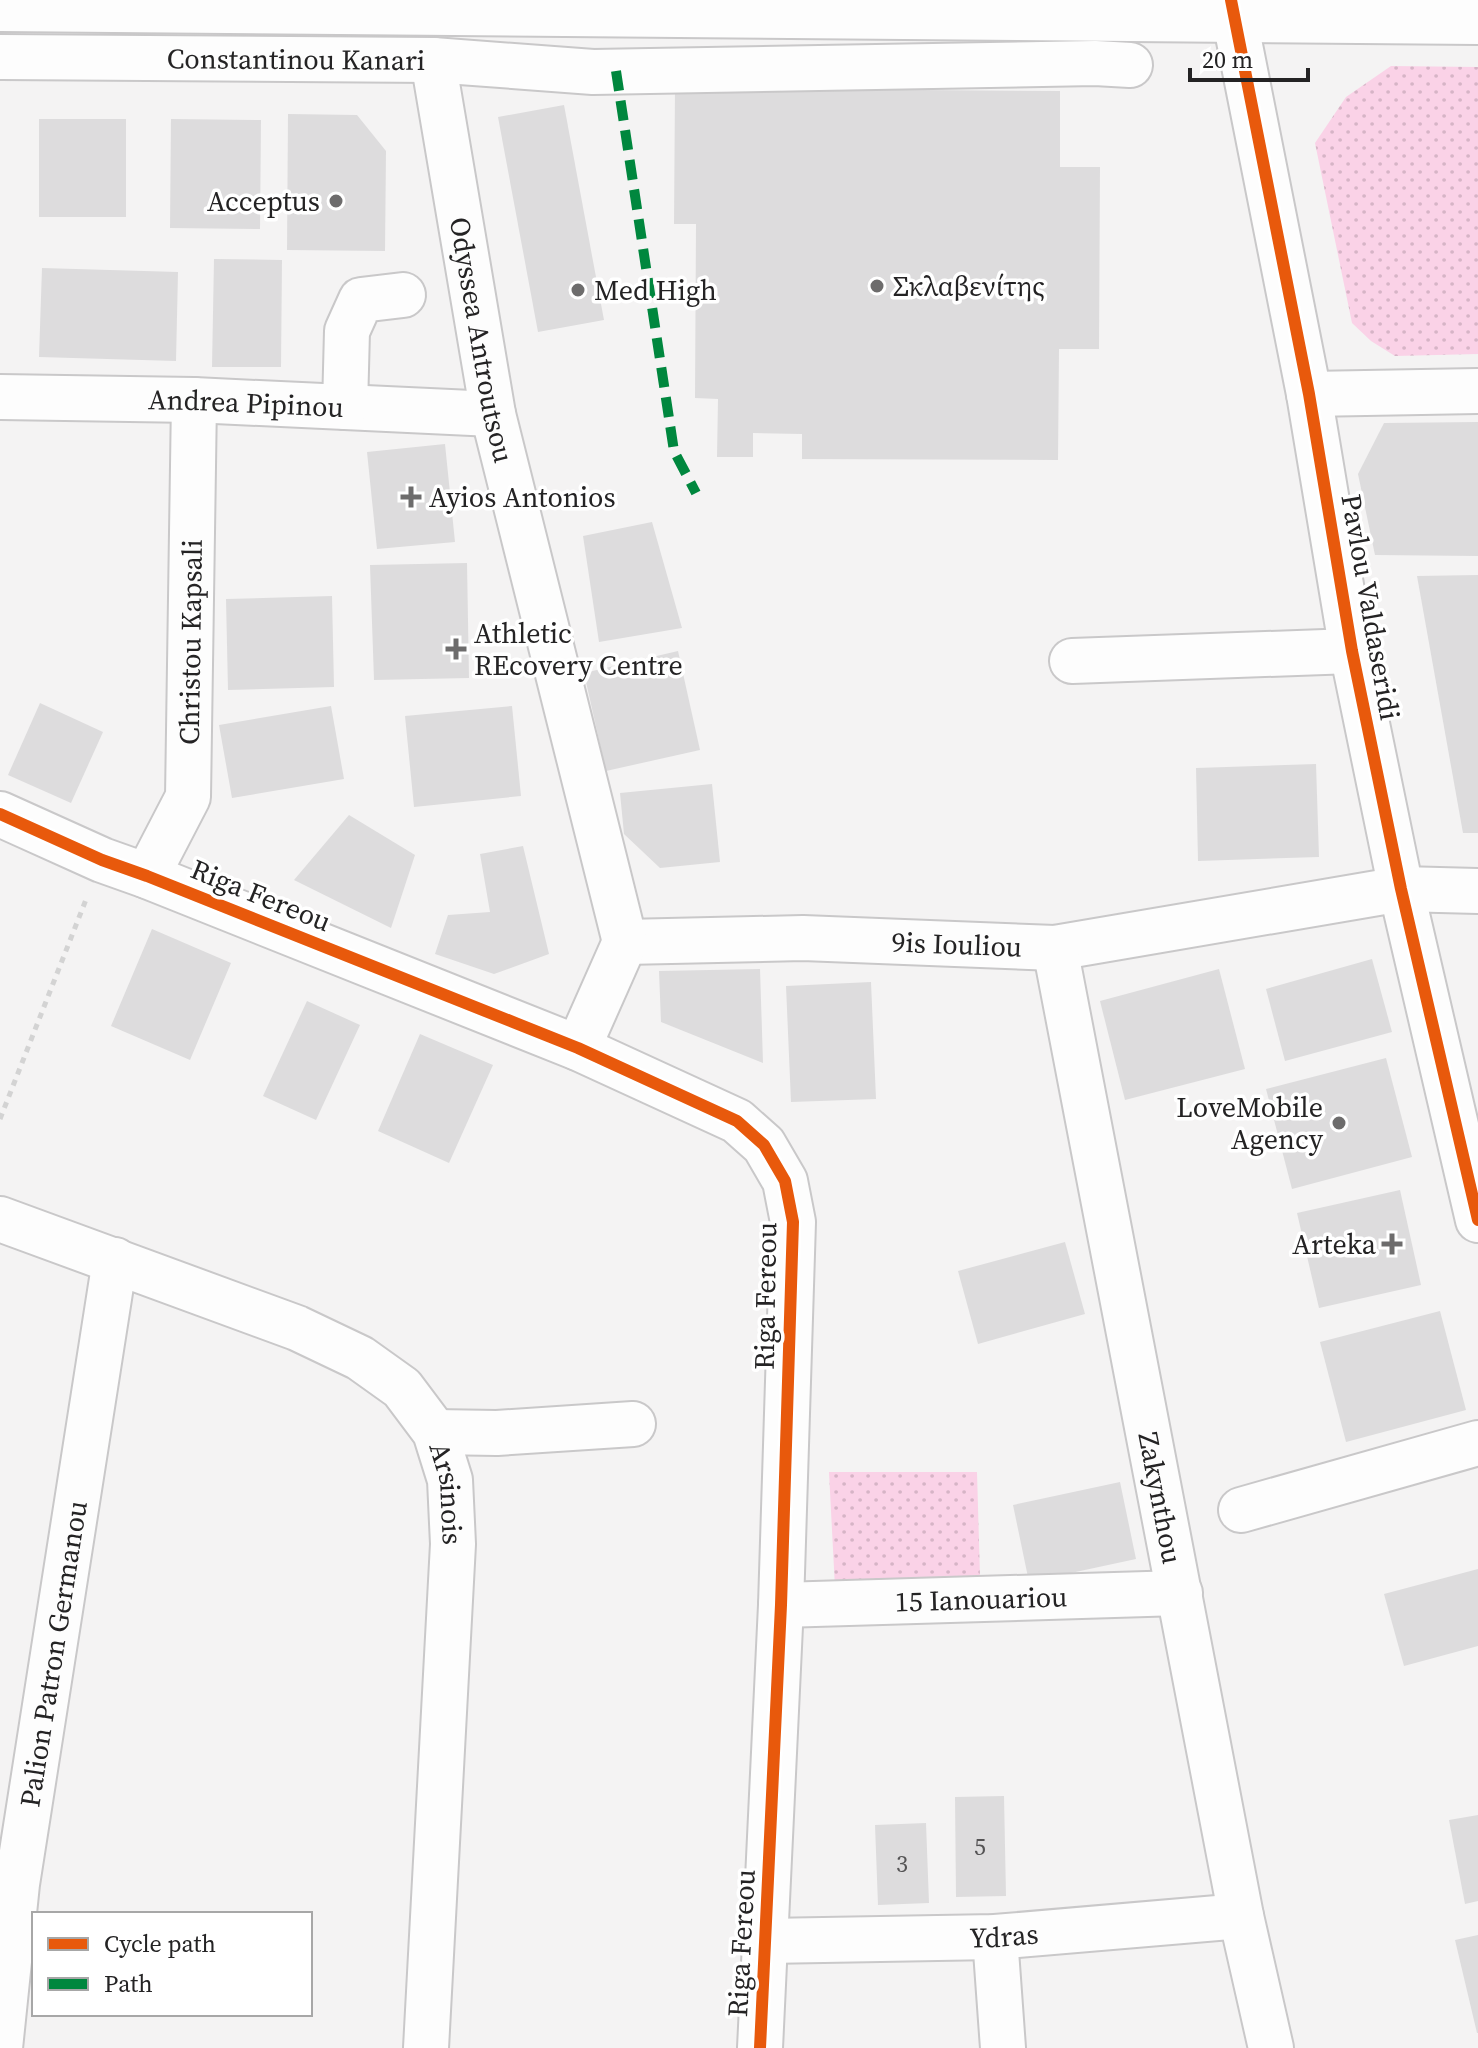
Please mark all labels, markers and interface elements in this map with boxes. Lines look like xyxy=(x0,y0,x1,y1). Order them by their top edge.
scale bar xyxy=(1190,32,1308,82)
street label: Constantinou Kanari xyxy=(167,39,425,79)
text: 20 m xyxy=(1202,43,1253,76)
place label: Acceptus xyxy=(207,182,320,220)
marker: Acceptus xyxy=(327,192,345,210)
street label: Odyssea Antroutsou xyxy=(441,214,523,466)
place label: Σκλαβενίτης xyxy=(893,267,1045,305)
place label: Med High xyxy=(594,271,717,309)
marker: Σκλαβενίτης xyxy=(868,277,886,295)
marker: Med High xyxy=(569,281,587,299)
street label: Andrea Pipinou xyxy=(148,380,345,426)
place label: Ayios Antonios xyxy=(429,478,616,516)
marker: Ayios Antonios xyxy=(400,486,422,508)
street label: Pavlou Valdaseridi xyxy=(1332,491,1410,723)
street label: Christou Kapsali xyxy=(170,539,211,745)
place label: Athletic REcovery Centre xyxy=(474,614,683,684)
marker: Athletic REcovery Centre xyxy=(445,638,467,660)
street label: Riga Fereou xyxy=(185,850,337,940)
street label: 9is Iouliou xyxy=(891,923,1023,966)
place label: LoveMobile Agency xyxy=(1176,1088,1324,1158)
marker: LoveMobile Agency xyxy=(1330,1114,1348,1132)
street label: Riga Fereou xyxy=(745,1222,785,1370)
place label: Arteka xyxy=(1292,1225,1377,1263)
marker: Arteka xyxy=(1383,1235,1401,1253)
street label: Zakynthou xyxy=(1129,1429,1192,1567)
street label: Arsinois xyxy=(420,1437,472,1546)
street label: Palion Patron Germanou xyxy=(10,1498,96,1810)
street label: 15 Ianouariou xyxy=(894,1577,1068,1621)
house number: 5 xyxy=(974,1830,986,1863)
house number: 3 xyxy=(896,1847,908,1880)
street label: Riga Fereou xyxy=(718,1868,764,2018)
legend xyxy=(32,1912,312,2016)
street label: Ydras xyxy=(969,1914,1040,1956)
text: Cycle path xyxy=(104,1927,216,1960)
text: Path xyxy=(104,1967,153,2000)

